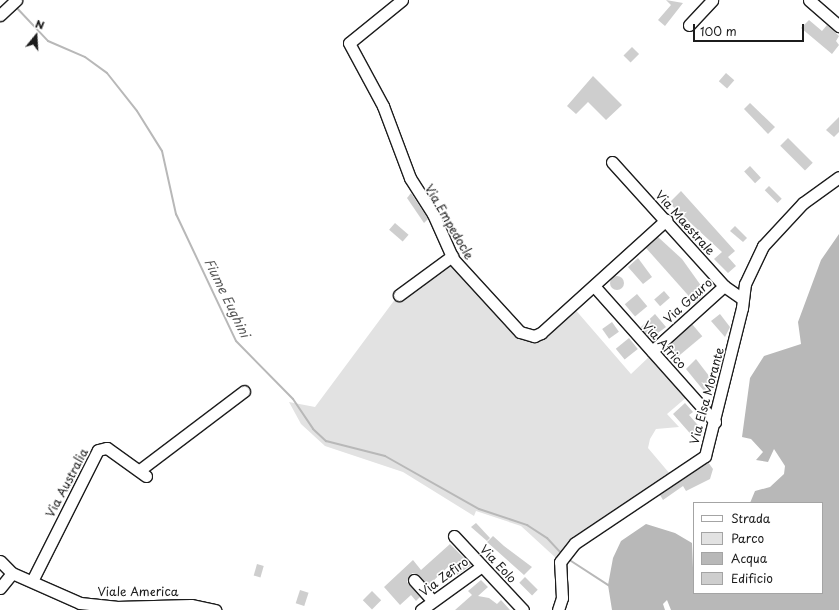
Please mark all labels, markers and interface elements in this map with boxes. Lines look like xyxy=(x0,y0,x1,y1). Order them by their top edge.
text: N xyxy=(33,15,47,34)
north arrow xyxy=(16,16,56,56)
scale bar xyxy=(695,16,806,42)
text: 100 m xyxy=(700,22,737,40)
street label: Via Empedocle xyxy=(422,182,476,262)
street label: Via Maestrale xyxy=(653,188,717,258)
water label: Fiume Eughini xyxy=(201,256,253,340)
street label: Via Gauro xyxy=(661,276,715,326)
street label: Via Africo xyxy=(639,319,689,371)
street label: Via Elsa Morante xyxy=(687,346,727,446)
street label: Via Australia xyxy=(43,446,91,520)
legend xyxy=(693,502,823,594)
text: Strada xyxy=(731,509,770,527)
text: Parco xyxy=(731,529,764,547)
street label: Via Eolo xyxy=(477,542,519,586)
text: Acqua xyxy=(731,549,767,567)
street label: Via Zefiro xyxy=(417,555,471,599)
text: Edificio xyxy=(731,569,773,587)
street label: Viale America xyxy=(97,585,179,599)

